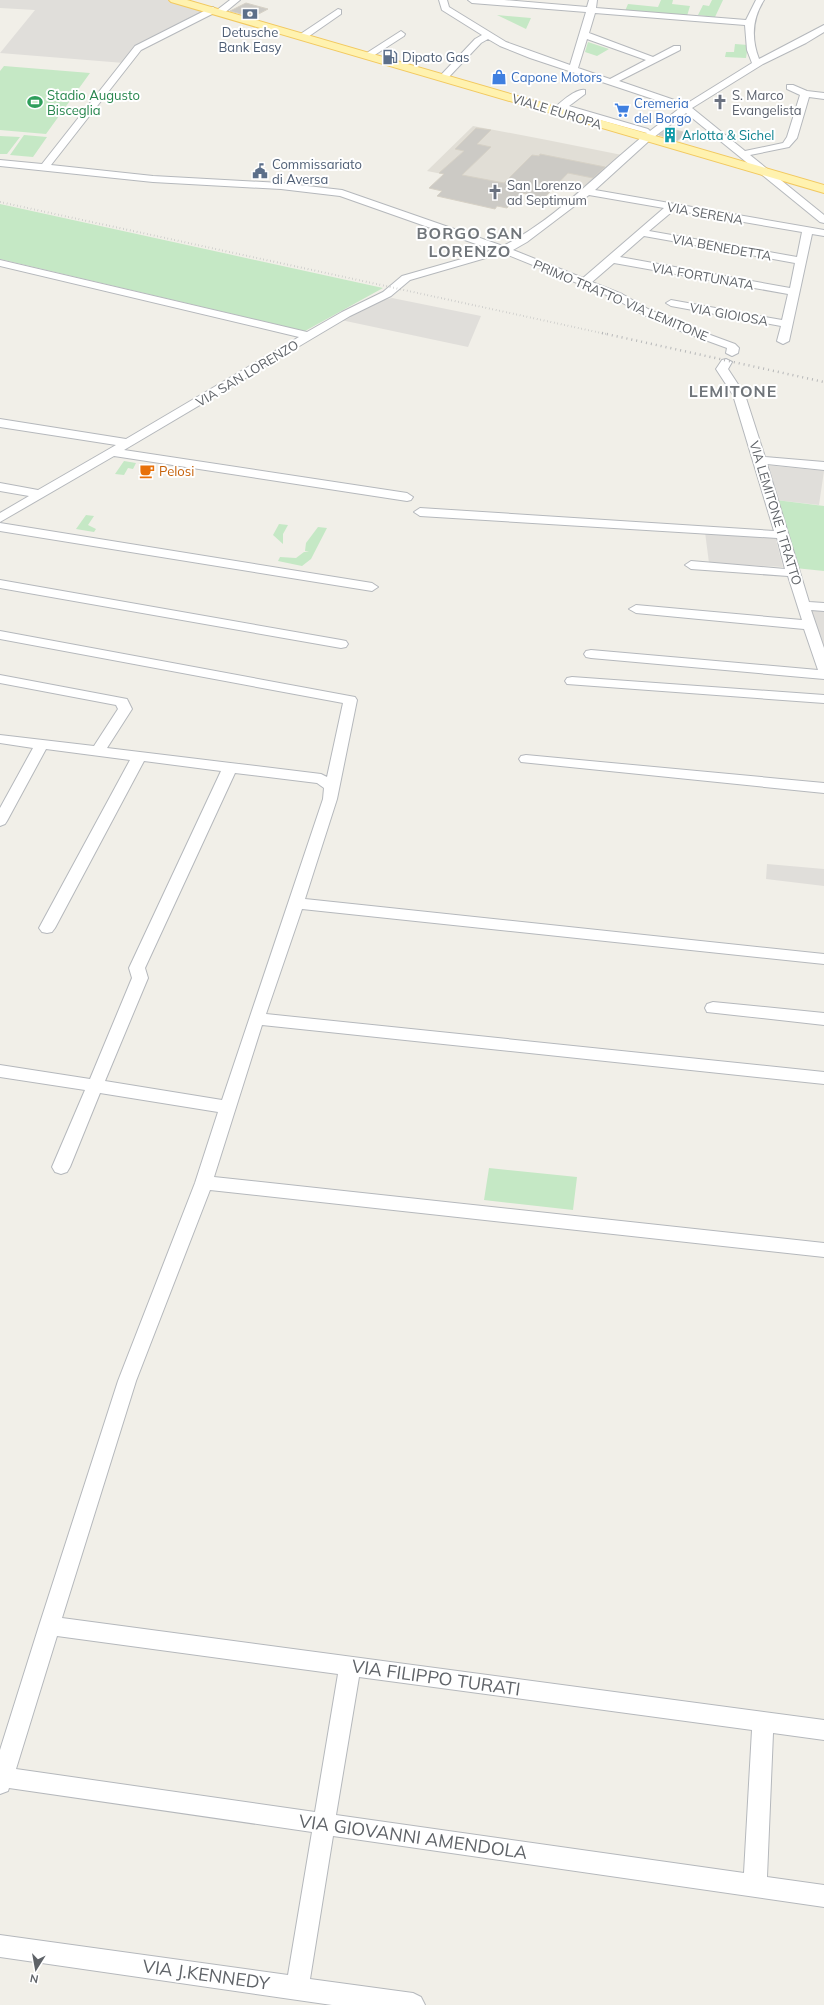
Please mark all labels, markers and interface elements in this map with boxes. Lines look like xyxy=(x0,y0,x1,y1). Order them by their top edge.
bank icon: Detusche Bank Easy xyxy=(241,5,259,23)
place label: Detusche Bank Easy xyxy=(219,24,282,55)
fuel station icon: Dipato Gas xyxy=(381,48,399,66)
place label: Dipato Gas xyxy=(402,49,469,65)
shop icon: Capone Motors xyxy=(490,68,508,86)
place label: Capone Motors xyxy=(511,69,602,85)
place label: Stadio Augusto Bisceglia xyxy=(47,87,140,118)
place label: S. Marco Evangelista xyxy=(732,87,802,118)
street label: VIALE EUROPA xyxy=(510,90,604,132)
sports icon: Stadio Augusto Bisceglia xyxy=(26,93,44,111)
church icon: S. Marco Evangelista xyxy=(711,93,729,111)
place label: Cremeria del Borgo xyxy=(634,95,692,126)
supermarket icon: Cremeria del Borgo xyxy=(613,101,631,119)
building icon: Arlotta & Sichel xyxy=(661,126,679,144)
place label: Arlotta & Sichel xyxy=(682,127,774,143)
place label: Commissariato di Aversa xyxy=(272,156,362,187)
public building icon: Commissariato di Aversa xyxy=(251,162,269,180)
place label: San Lorenzo ad Septimum xyxy=(507,177,587,208)
church icon: San Lorenzo ad Septimum xyxy=(486,183,504,201)
street label: VIA SERENA xyxy=(666,198,745,228)
district label: BORGO SAN LORENZO xyxy=(417,223,523,261)
street label: VIA BENEDETTA xyxy=(671,230,773,264)
street label: PRIMO TRATTO VIA LEMITONE xyxy=(531,256,711,344)
street label: VIA FORTUNATA xyxy=(651,259,756,293)
street label: VIA GIOIOSA xyxy=(689,299,770,329)
street label: VIA SAN LORENZO xyxy=(193,336,301,410)
district label: LEMITONE xyxy=(689,381,777,401)
street label: VIA LEMITONE I TRATTO xyxy=(746,439,806,587)
cafe icon: Pelosi xyxy=(138,462,156,480)
place label: Pelosi xyxy=(159,463,194,479)
street label: VIA FILIPPO TURATI xyxy=(350,1654,522,1701)
street label: VIA GIOVANNI AMENDOLA xyxy=(297,1809,529,1864)
north arrow xyxy=(16,1949,56,1989)
street label: VIA J.KENNEDY xyxy=(141,1954,272,1995)
text: N xyxy=(29,1971,40,1986)

